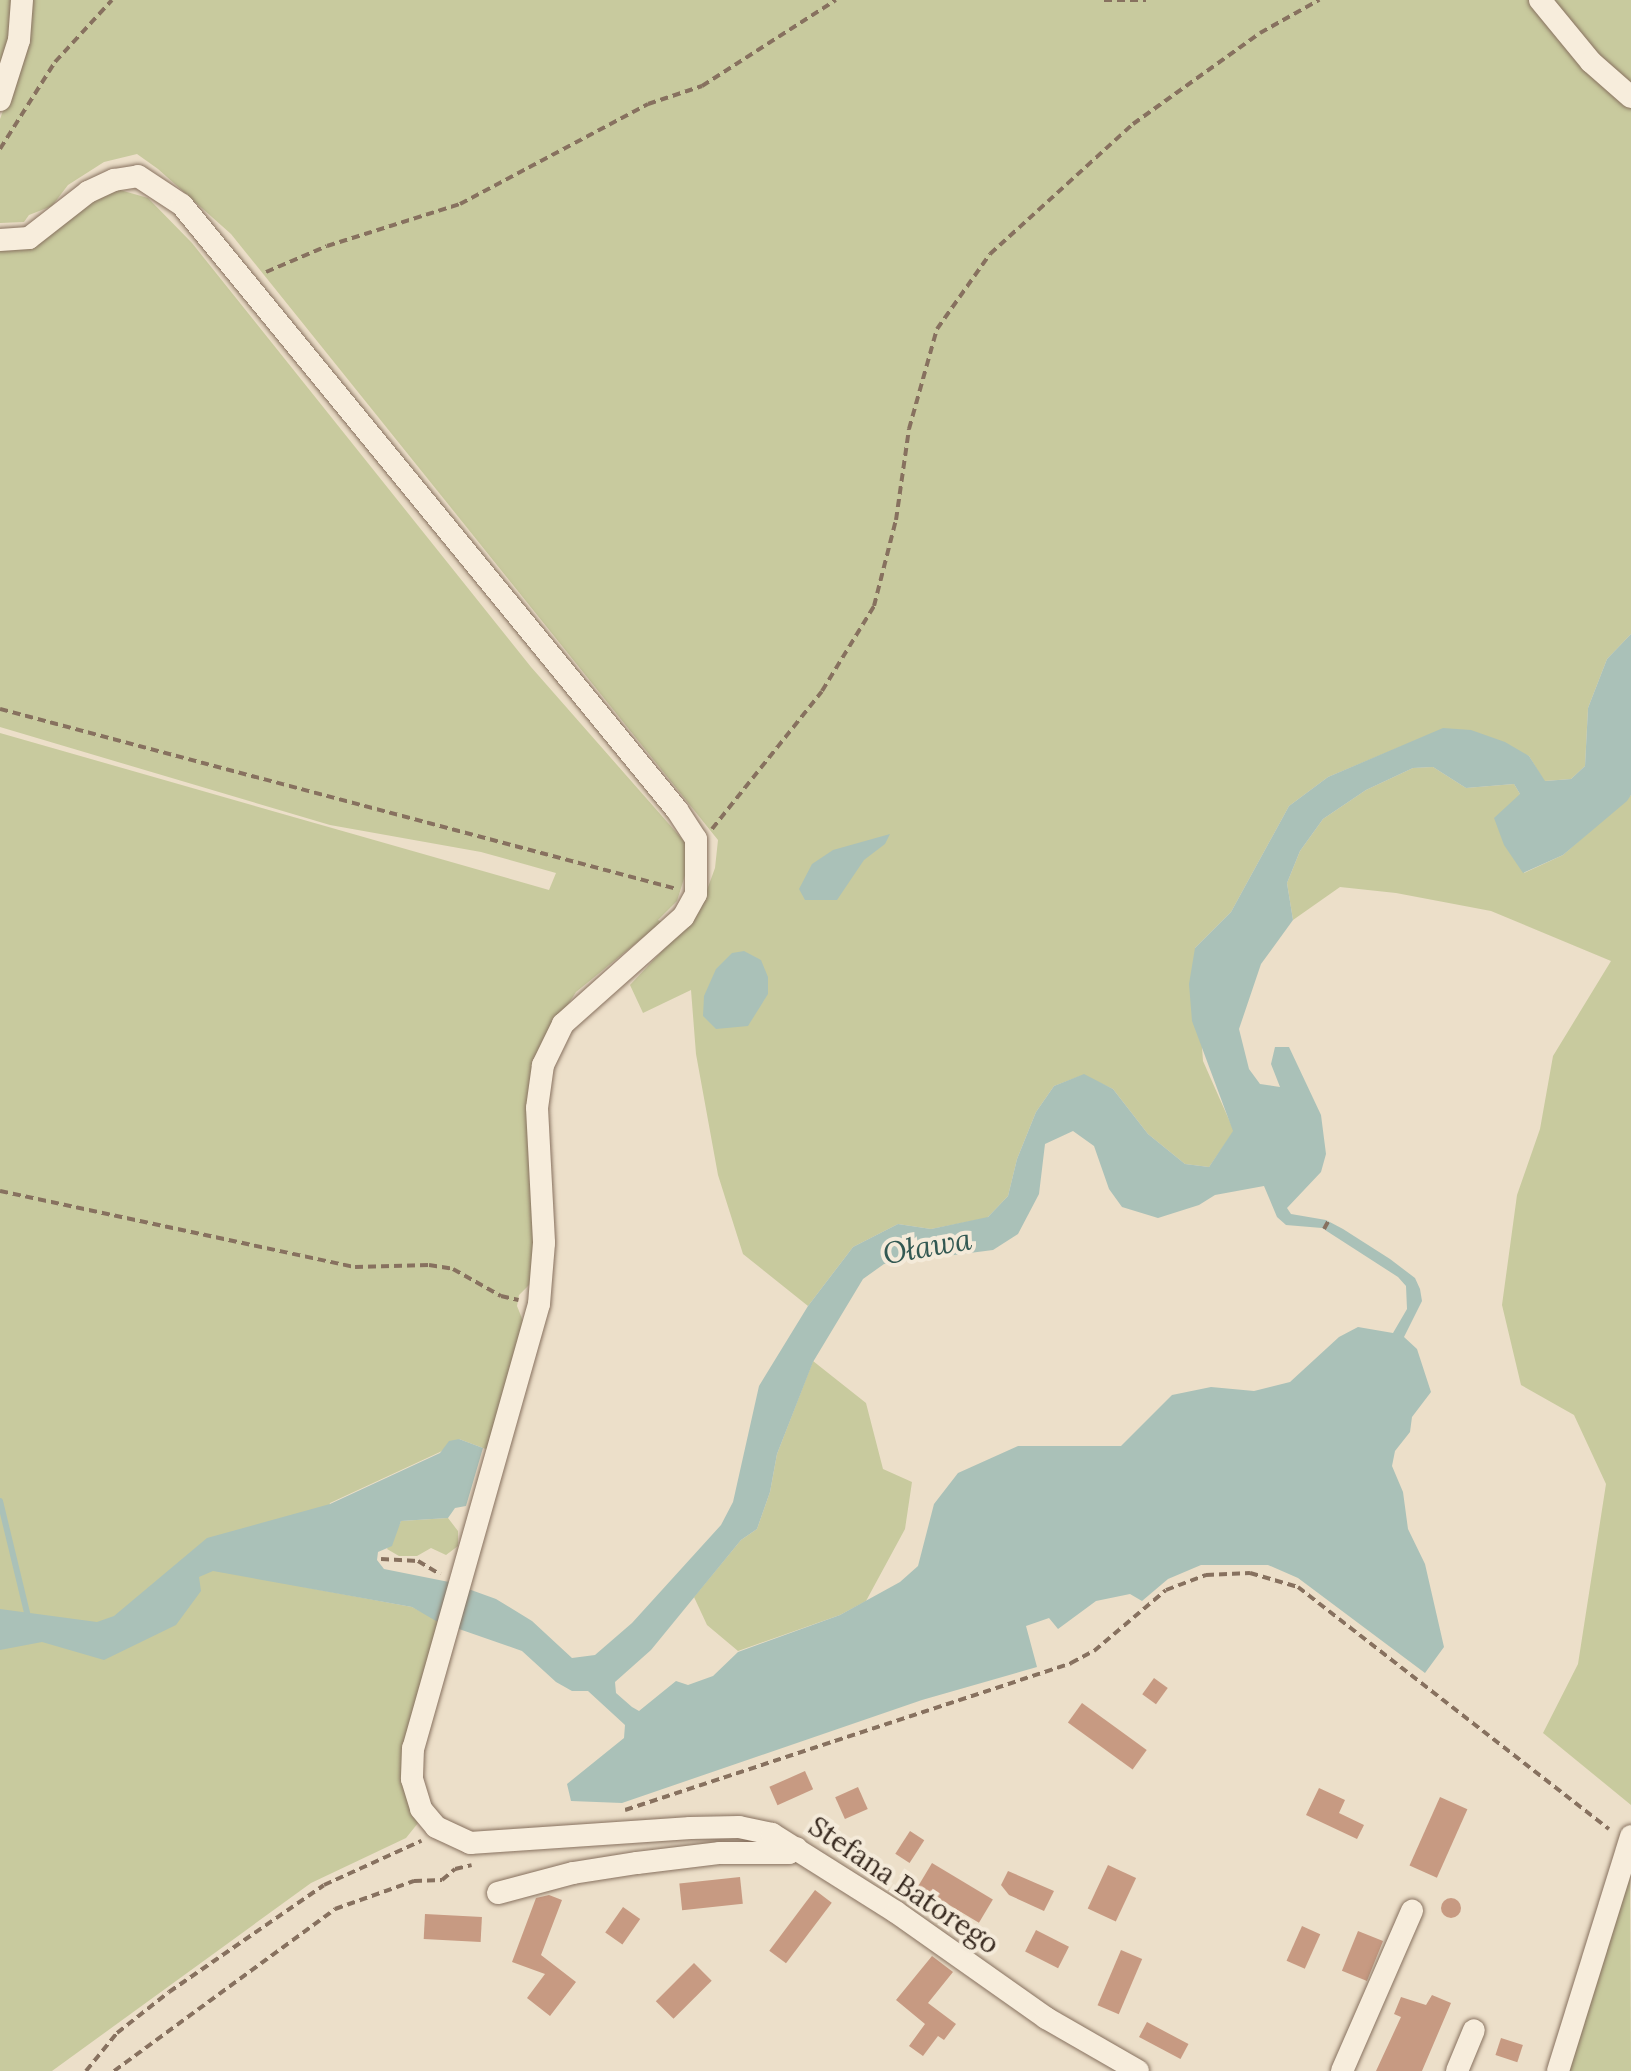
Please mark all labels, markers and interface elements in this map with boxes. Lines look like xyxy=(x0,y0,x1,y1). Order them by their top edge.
water label: Oława xyxy=(880,1221,974,1271)
street label: Stefana Batorego xyxy=(802,1809,1006,1961)

